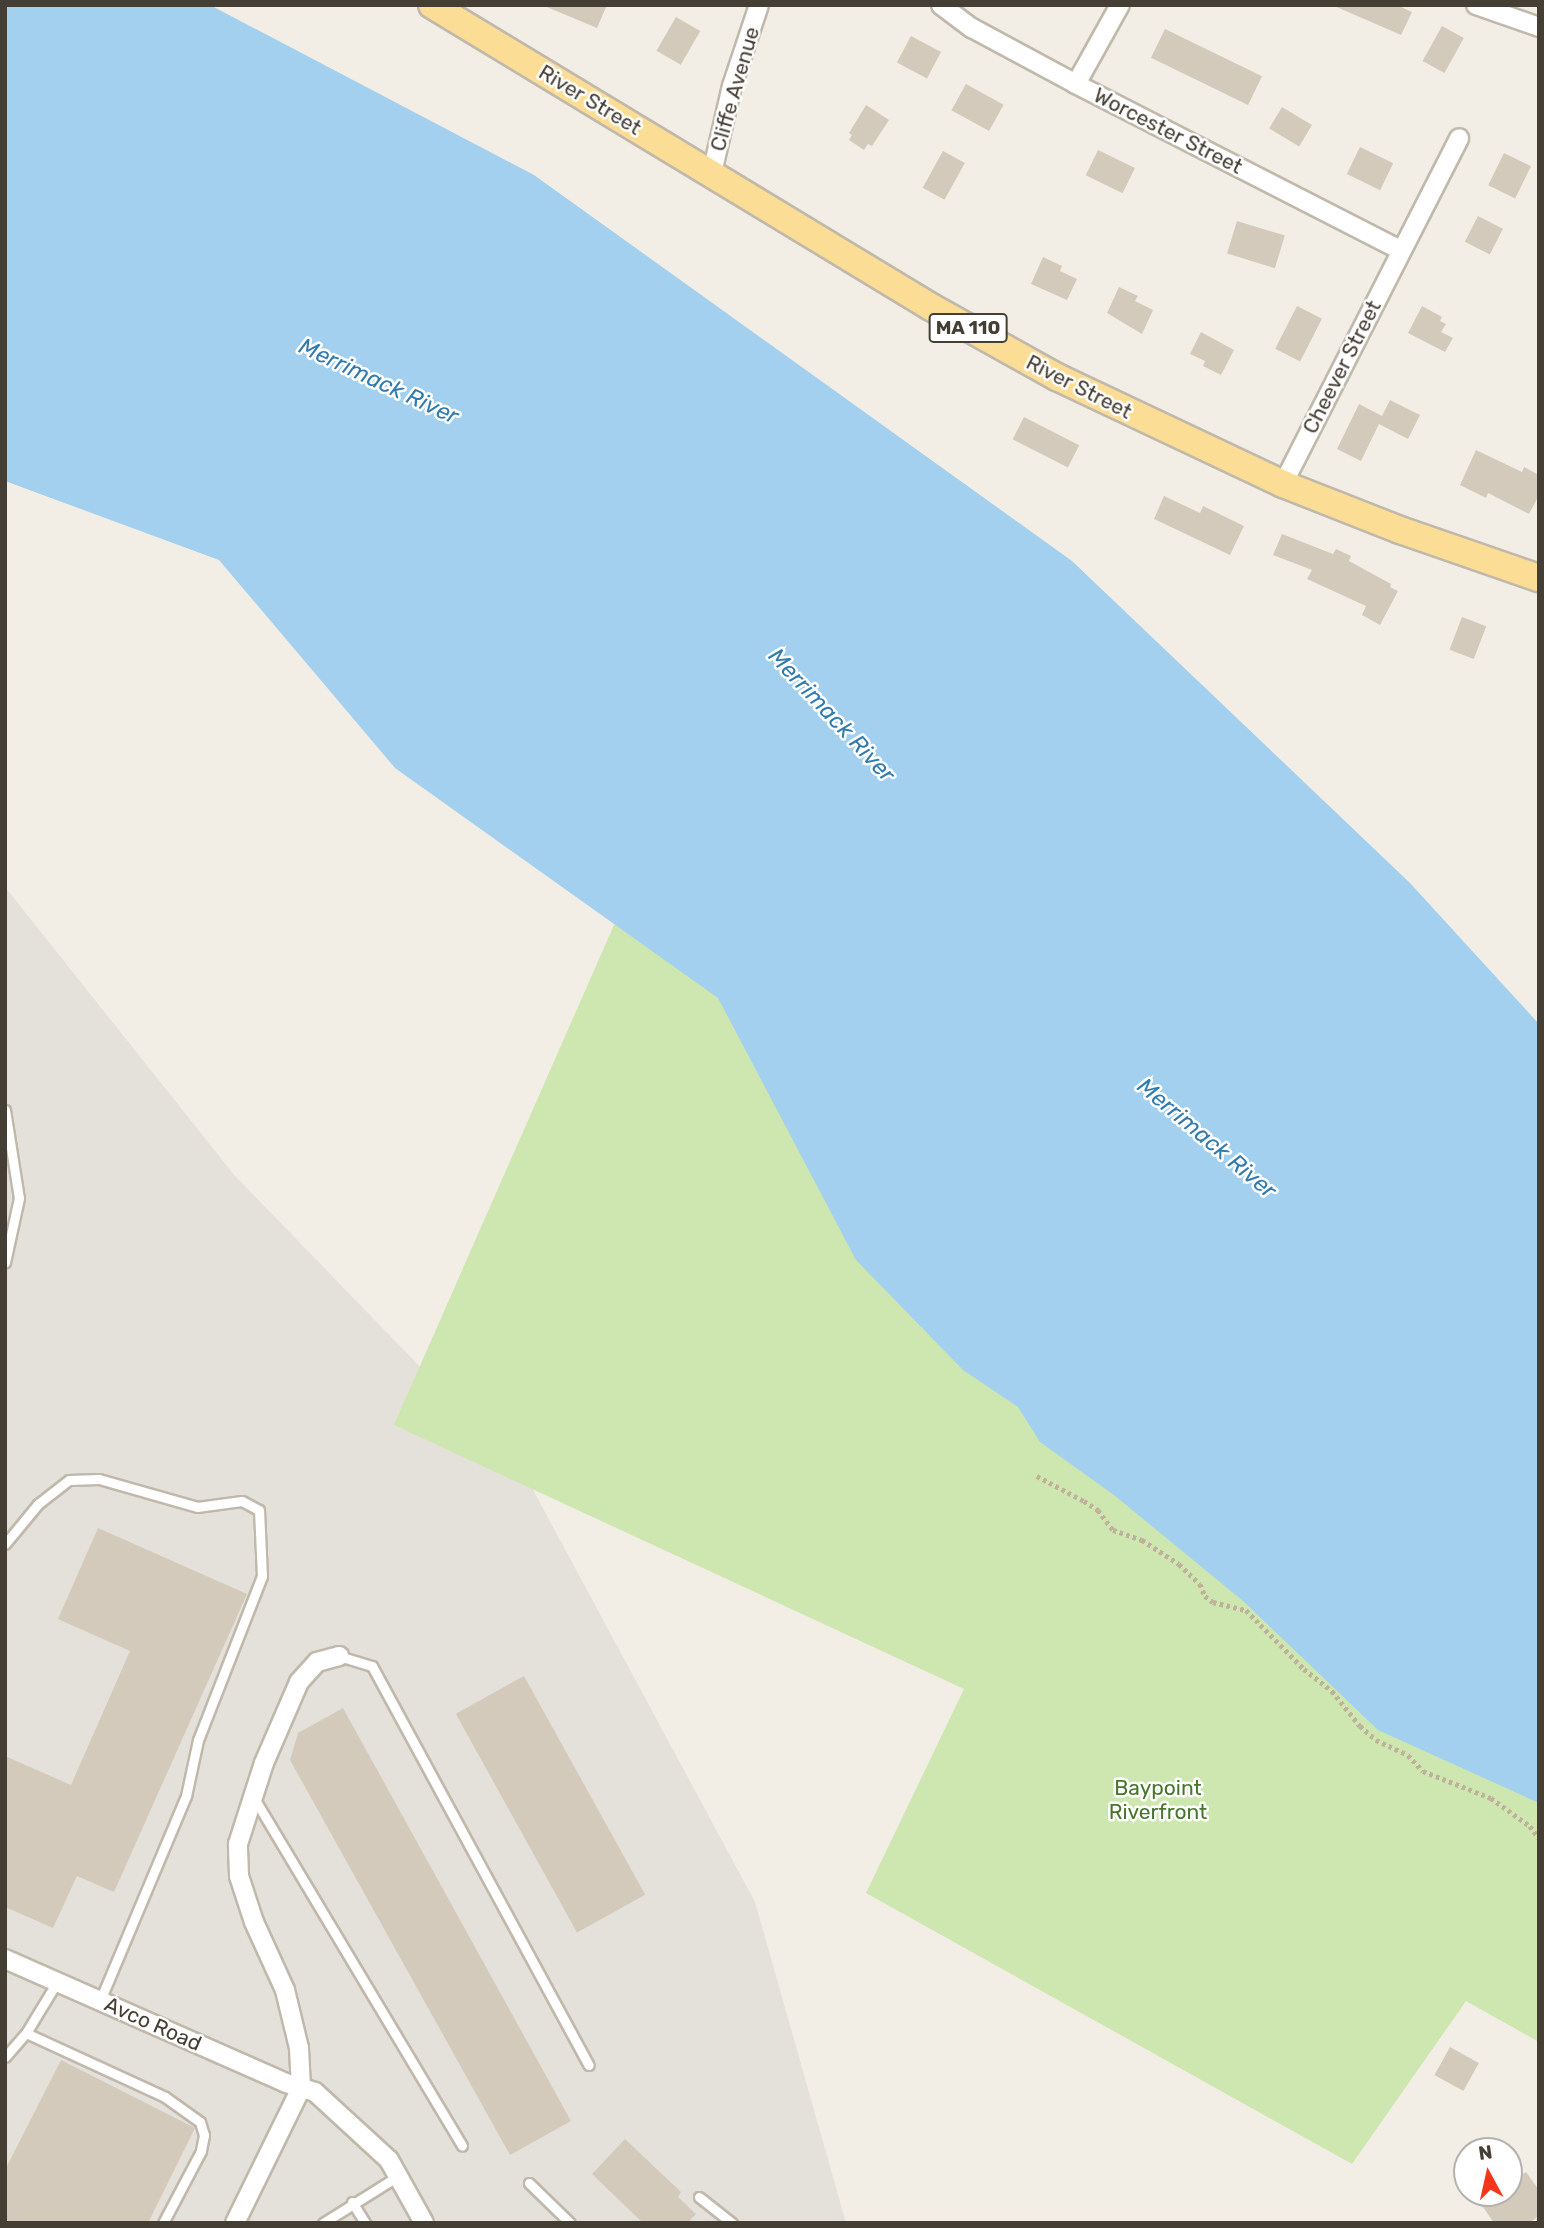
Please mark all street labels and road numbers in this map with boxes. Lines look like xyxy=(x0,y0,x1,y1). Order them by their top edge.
street label: Cliffe Avenue xyxy=(705,24,765,154)
street label: River Street xyxy=(534,59,646,141)
street label: Worcester Street xyxy=(1089,83,1247,179)
street label: Cheever Street xyxy=(1297,296,1387,438)
road number: MA 110 xyxy=(928,312,1008,344)
street label: River Street xyxy=(1022,350,1136,424)
street label: Avco Road xyxy=(101,1991,205,2057)

